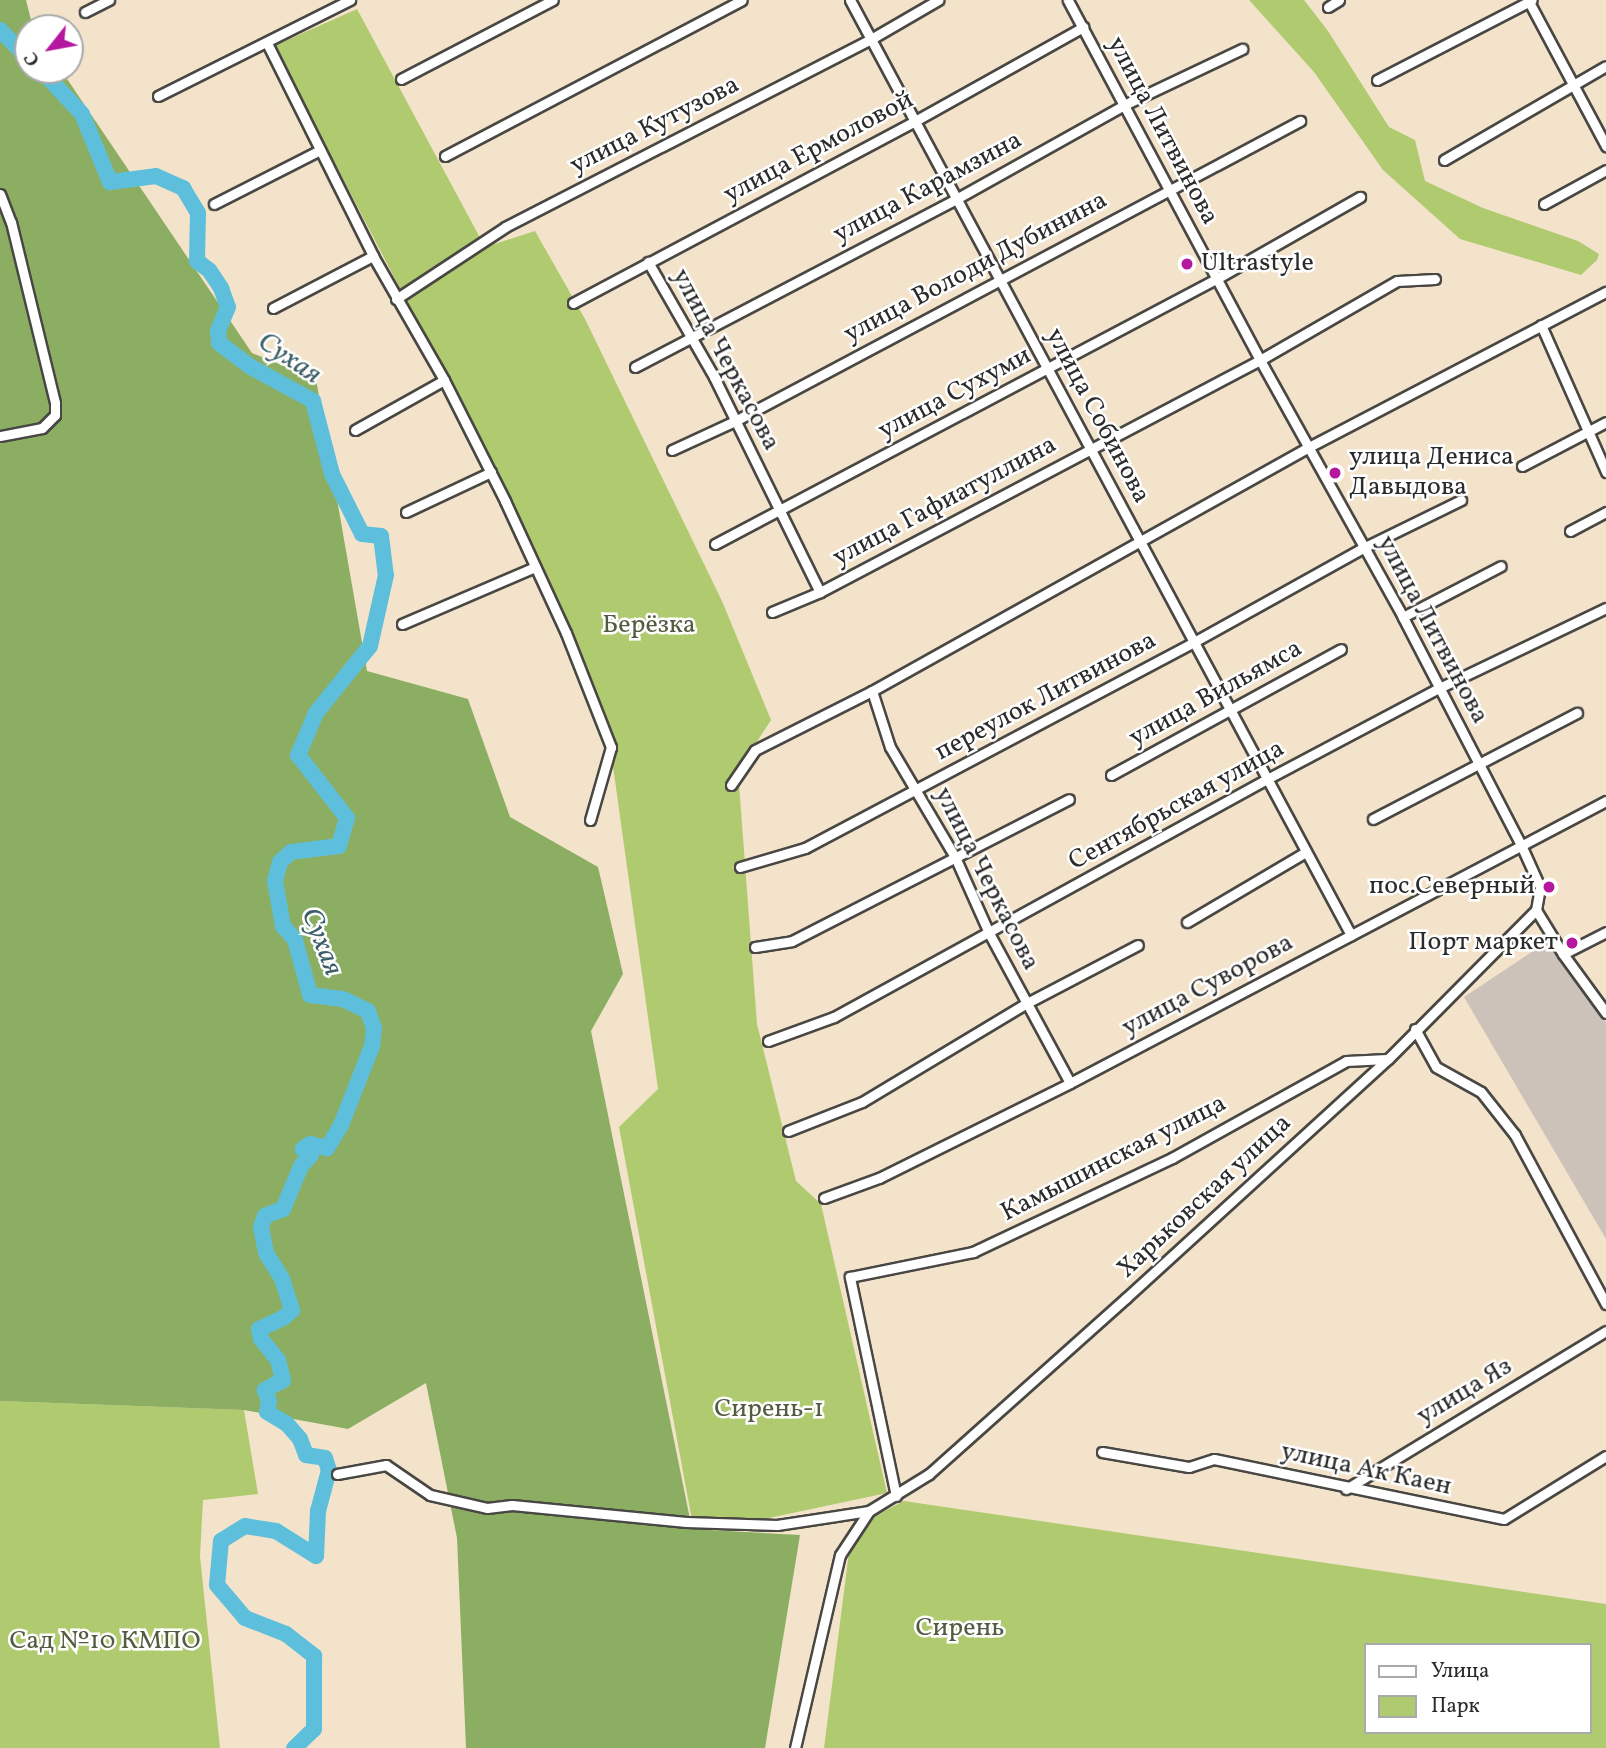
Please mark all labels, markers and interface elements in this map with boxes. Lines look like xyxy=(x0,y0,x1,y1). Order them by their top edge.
north arrow xyxy=(14,14,84,84)
street label: улица Литвинова xyxy=(1099,32,1225,230)
text: С xyxy=(18,47,47,71)
street label: улица Кутузова xyxy=(565,70,745,182)
street label: улица Ермоловой xyxy=(719,85,919,211)
street label: улица Карамзина xyxy=(828,125,1028,251)
street label: улица Володи Дубинина xyxy=(839,185,1113,351)
place label: Ultrastyle xyxy=(1201,248,1314,280)
marker: Ultrastyle xyxy=(1179,256,1195,272)
street label: улица Черкасова xyxy=(664,264,786,456)
street label: улица Собинова xyxy=(1038,323,1156,509)
water label: Сухая xyxy=(251,326,327,392)
street label: улица Сухуми xyxy=(873,341,1037,447)
street label: улица Гафиатуллина xyxy=(828,430,1062,574)
place label: улица Дениса Давыдова xyxy=(1349,442,1514,504)
marker: улица Дениса Давыдова xyxy=(1327,465,1343,481)
street label: улица Литвинова xyxy=(1369,531,1495,729)
park label: Берёзка xyxy=(602,610,696,642)
street label: переулок Литвинова xyxy=(930,626,1162,768)
street label: улица Вильямса xyxy=(1124,634,1308,754)
street label: Сентябрьская улица xyxy=(1063,734,1291,878)
street label: улица Черкасова xyxy=(926,782,1046,976)
place label: пос.Северный xyxy=(1369,871,1535,903)
marker: пос.Северный xyxy=(1541,879,1557,895)
water label: Сухая xyxy=(293,904,349,980)
place label: Порт маркет xyxy=(1408,927,1558,959)
street label: улица Суворова xyxy=(1117,928,1299,1044)
marker: Порт маркет xyxy=(1564,935,1580,951)
street label: Камышинская улица xyxy=(996,1088,1232,1230)
street label: Харьковская улица xyxy=(1111,1108,1299,1286)
street label: улица Яз xyxy=(1412,1351,1518,1433)
park label: Сирень-1 xyxy=(714,1394,824,1426)
street label: улица Ак Каен xyxy=(1278,1437,1454,1503)
park label: Сирень xyxy=(916,1613,1004,1645)
park label: Сад №10 КМПО xyxy=(9,1626,201,1658)
legend xyxy=(1364,1643,1592,1734)
text: Улица xyxy=(1431,1657,1489,1686)
text: Парк xyxy=(1431,1692,1480,1721)

